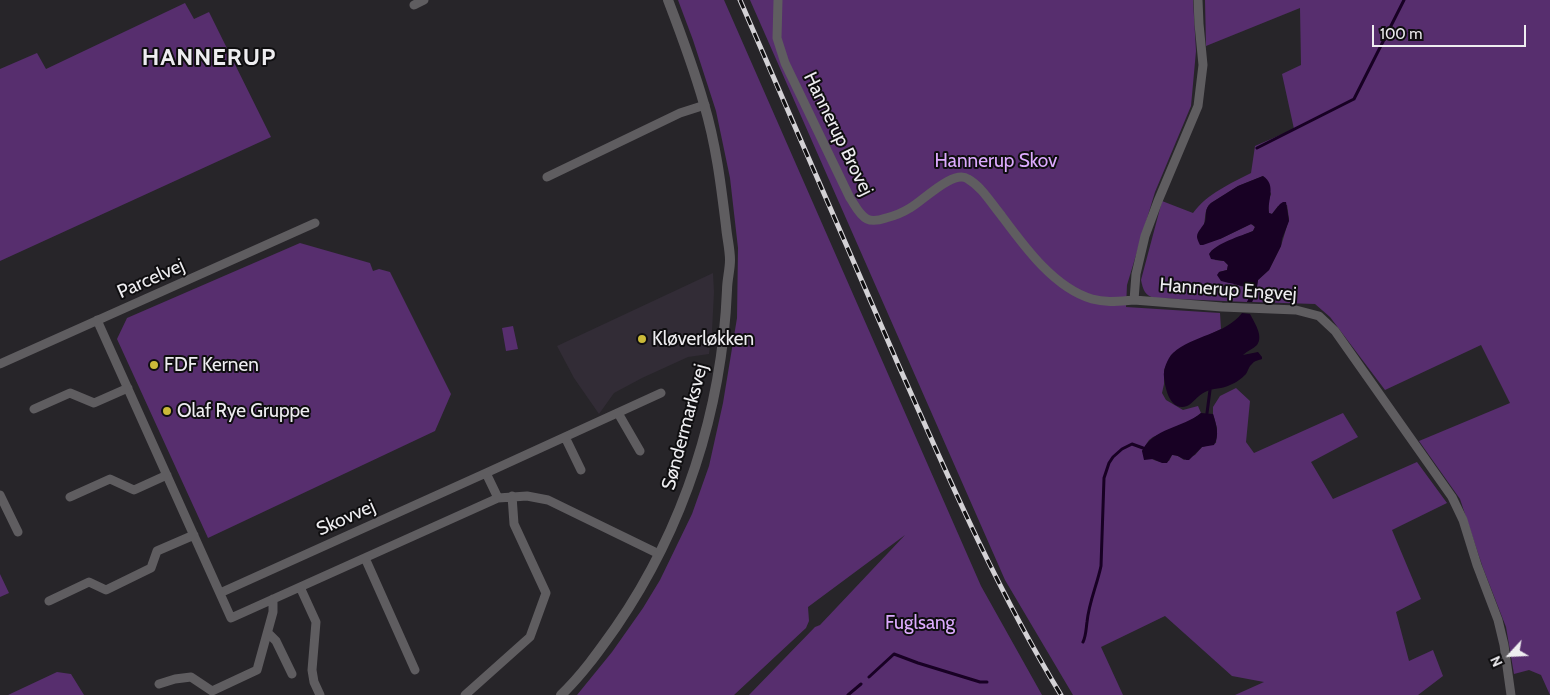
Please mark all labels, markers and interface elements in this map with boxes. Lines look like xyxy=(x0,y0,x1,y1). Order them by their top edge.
scale bar xyxy=(1375,15,1529,47)
text: 100 m xyxy=(1380,25,1422,43)
district label: HANNERUP xyxy=(141,44,277,72)
street label: Hannerup Brovej xyxy=(798,69,878,199)
park label: Hannerup Skov xyxy=(935,150,1057,172)
street label: Parcelvej xyxy=(114,254,188,304)
street label: Hannerup Engvej xyxy=(1159,274,1297,306)
place label: Kløverløkken xyxy=(652,328,754,350)
marker: Kløverløkken xyxy=(636,333,648,345)
place label: FDF Kernen xyxy=(164,354,259,376)
marker: FDF Kernen xyxy=(148,359,160,371)
street label: Søndermarksvej xyxy=(657,361,713,493)
place label: Olaf Rye Gruppe xyxy=(177,400,310,422)
marker: Olaf Rye Gruppe xyxy=(161,405,173,417)
street label: Skovvej xyxy=(313,495,379,541)
park label: Fuglsang xyxy=(885,612,955,634)
north arrow xyxy=(1485,630,1535,680)
text: N xyxy=(1486,653,1507,670)

